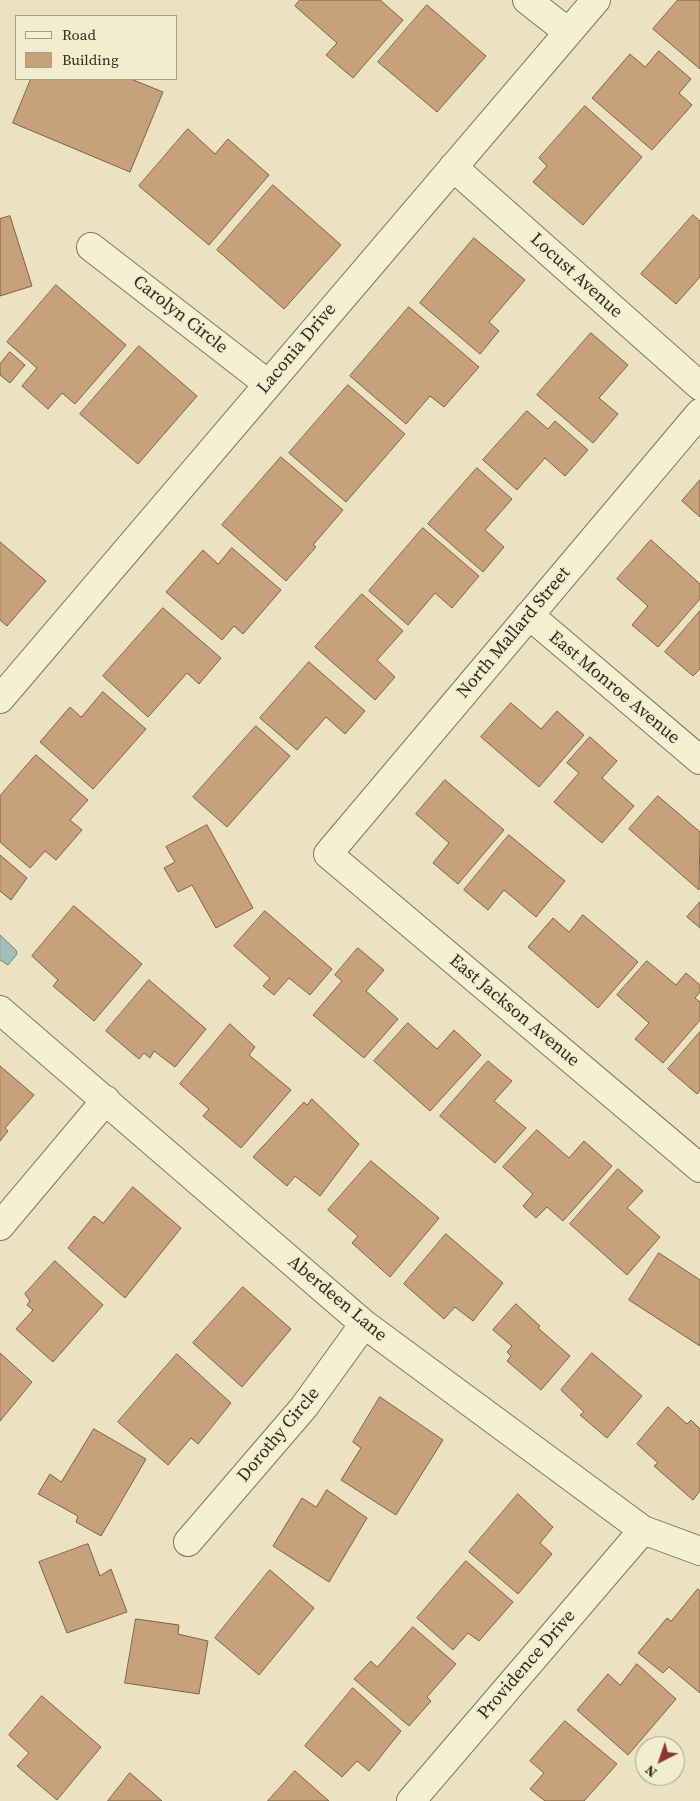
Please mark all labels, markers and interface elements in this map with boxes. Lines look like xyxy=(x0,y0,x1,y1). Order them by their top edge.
legend xyxy=(15,15,178,80)
text: Road xyxy=(62,24,96,45)
text: Building xyxy=(62,49,119,70)
street label: Locust Avenue xyxy=(525,229,627,323)
street label: Carolyn Circle xyxy=(128,271,232,359)
street label: Laconia Drive xyxy=(253,299,341,399)
street label: North Mallard Street xyxy=(453,563,575,703)
street label: East Monroe Avenue xyxy=(544,627,684,749)
street label: East Jackson Avenue xyxy=(444,950,584,1072)
street label: Aberdeen Lane xyxy=(283,1251,391,1347)
street label: Dorothy Circle xyxy=(233,1383,325,1487)
street label: Providence Drive xyxy=(474,1606,580,1724)
north arrow xyxy=(635,1736,685,1786)
text: N xyxy=(640,1761,661,1782)

